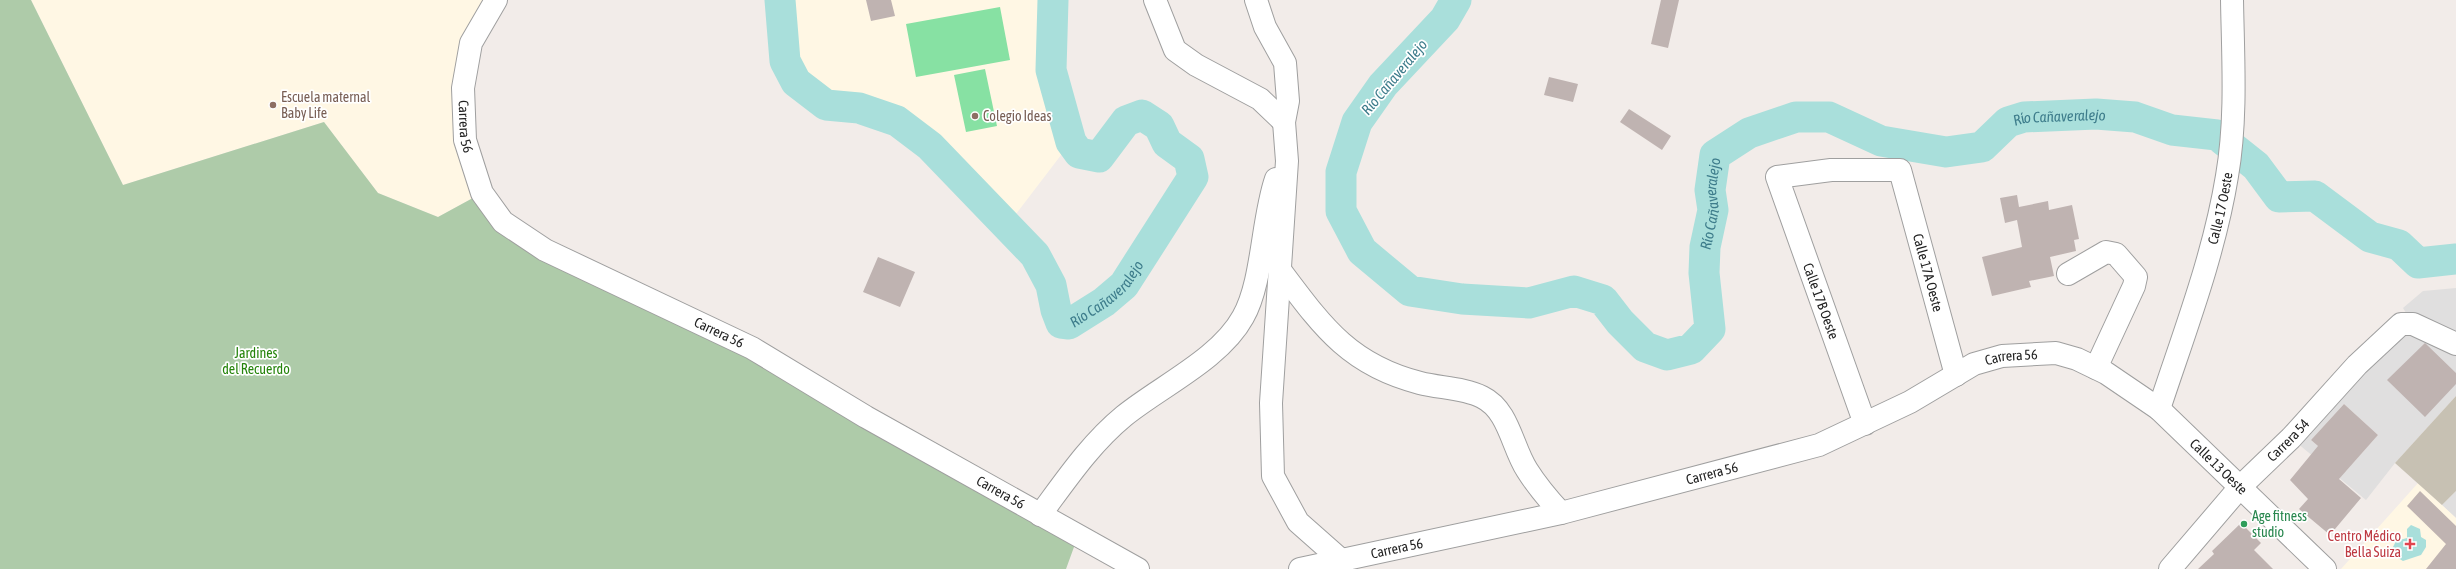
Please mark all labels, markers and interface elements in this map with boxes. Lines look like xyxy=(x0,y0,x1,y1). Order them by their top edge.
water label: Río Cañaveralejo xyxy=(1358,36,1430,118)
place label: Escuela maternal Baby Life xyxy=(281,89,371,121)
marker: Escuela maternal Baby Life xyxy=(268,100,278,110)
street label: Carrera 56 xyxy=(455,100,477,155)
water label: Río Cañaveralejo xyxy=(2011,105,2106,128)
place label: Colegio Ideas xyxy=(983,108,1052,124)
marker: Colegio Ideas xyxy=(970,111,980,121)
water label: Río Cañaveralejo xyxy=(1696,156,1723,251)
street label: Calle 17 Oeste xyxy=(2204,171,2235,246)
street label: Calle 17A Oeste xyxy=(1910,232,1946,313)
water label: Río Cañaveralejo xyxy=(1066,257,1146,330)
street label: Calle 17B Oeste xyxy=(1800,261,1842,341)
street label: Carrera 56 xyxy=(692,314,747,351)
park label: Jardines del Recuerdo xyxy=(222,345,290,377)
street label: Carrera 56 xyxy=(1983,346,2038,368)
street label: Carrera 54 xyxy=(2264,415,2313,465)
street label: Calle 13 Oeste xyxy=(2187,435,2251,498)
street label: Carrera 56 xyxy=(1684,459,1740,488)
street label: Carrera 56 xyxy=(974,472,1028,512)
place label: Age fitness studio xyxy=(2252,508,2307,540)
marker: Age fitness studio xyxy=(2239,519,2249,529)
place label: Centro Médico Bella Suiza xyxy=(2328,528,2401,560)
street label: Carrera 56 xyxy=(1369,535,1425,562)
marker: Centro Médico Bella Suiza xyxy=(2404,538,2416,550)

